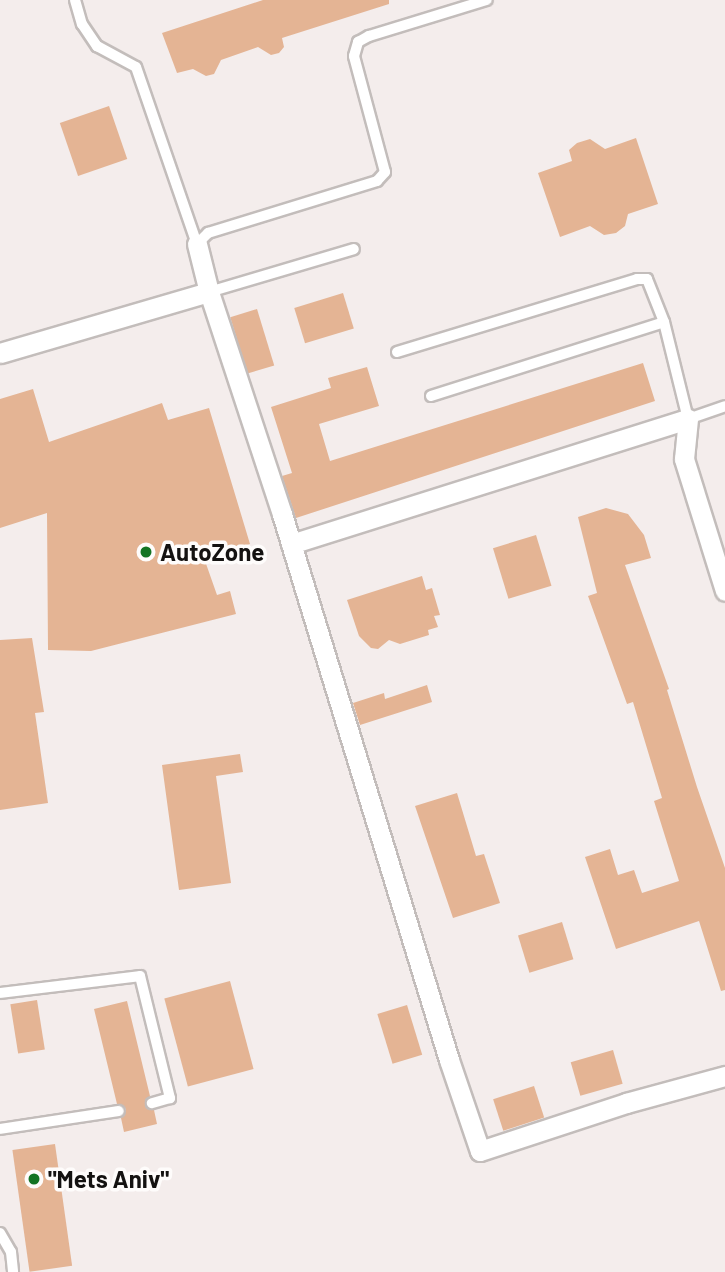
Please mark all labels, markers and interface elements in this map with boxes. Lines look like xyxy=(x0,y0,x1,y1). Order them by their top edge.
place label: AutoZone xyxy=(160,538,264,566)
marker: AutoZone xyxy=(138,544,154,560)
place label: "Mets Aniv" xyxy=(48,1165,169,1193)
marker: "Mets Aniv" xyxy=(26,1171,42,1187)

